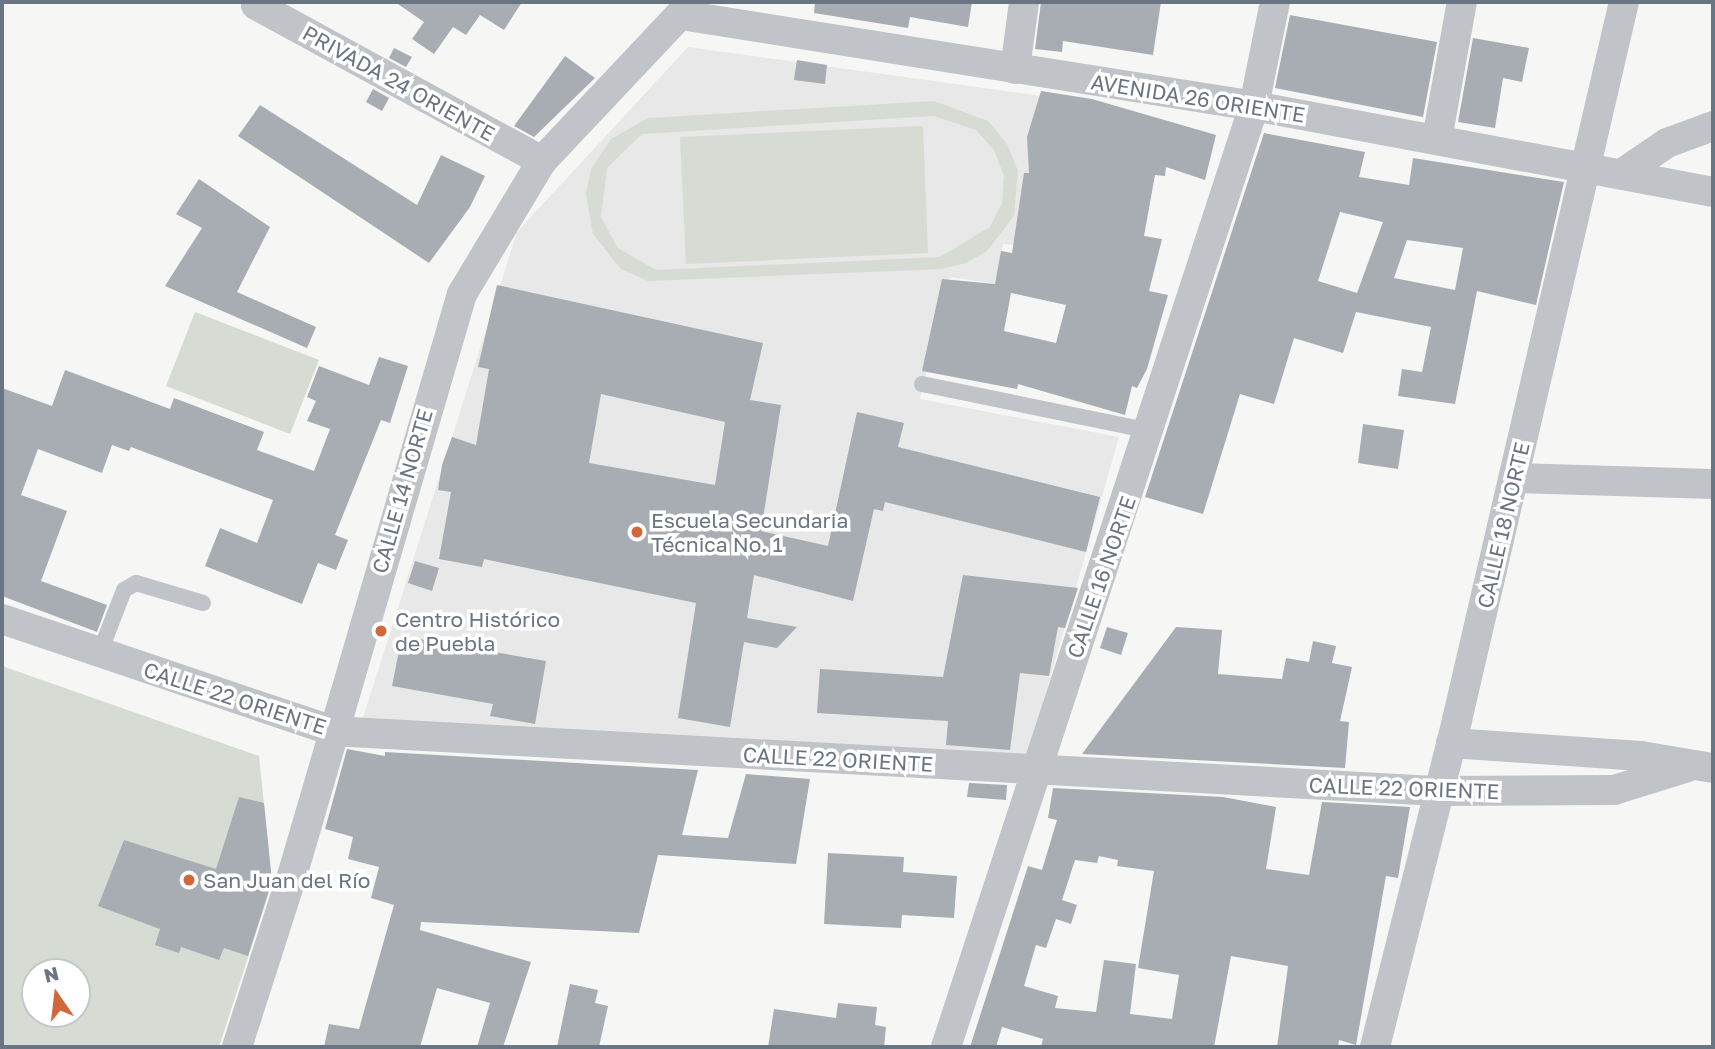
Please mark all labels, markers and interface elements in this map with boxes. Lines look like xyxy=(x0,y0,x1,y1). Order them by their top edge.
street label: PRIVADA 24 ORIENTE xyxy=(299,20,499,146)
street label: AVENIDA 26 ORIENTE xyxy=(1089,69,1307,127)
street label: CALLE 14 NORTE xyxy=(367,406,437,576)
street label: CALLE 18 NORTE xyxy=(1472,440,1534,610)
street label: CALLE 16 NORTE xyxy=(1061,493,1141,661)
place label: Escuela Secundaria Técnica No. 1 xyxy=(651,507,848,557)
marker: Escuela Secundaria Técnica No. 1 xyxy=(629,524,645,540)
place label: Centro Histórico de Puebla xyxy=(395,606,560,656)
marker: Centro Histórico de Puebla xyxy=(373,623,389,639)
street label: CALLE 22 ORIENTE xyxy=(140,657,330,739)
street label: CALLE 22 ORIENTE xyxy=(742,741,934,777)
street label: CALLE 22 ORIENTE xyxy=(1308,772,1500,804)
place label: San Juan del Río xyxy=(203,867,370,893)
marker: San Juan del Río xyxy=(181,872,197,888)
north arrow xyxy=(21,958,91,1028)
text: N xyxy=(41,961,61,987)

